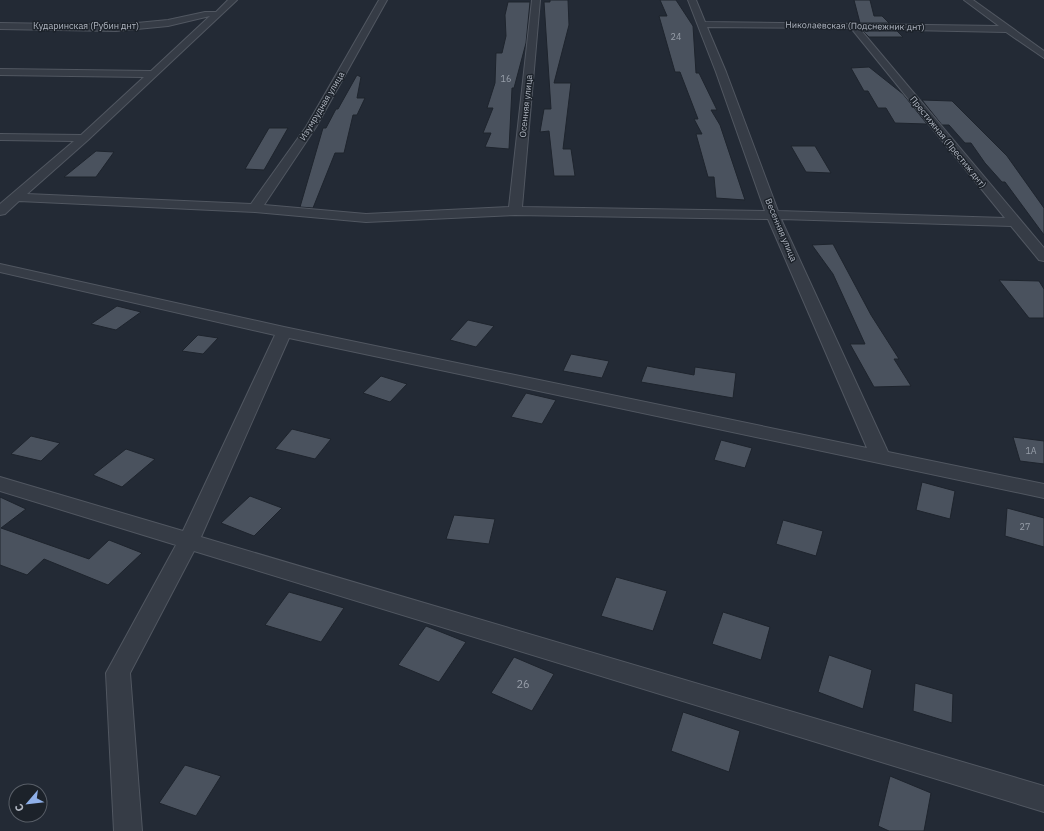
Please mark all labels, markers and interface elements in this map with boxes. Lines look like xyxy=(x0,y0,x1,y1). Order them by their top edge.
street label: Николаевская (Подснежник днт) xyxy=(785,19,925,32)
street label: Кударинская (Рубин днт) xyxy=(33,20,139,31)
house number: 24 xyxy=(671,31,681,42)
street label: Изумрудная улица xyxy=(297,69,347,142)
house number: 16 xyxy=(501,73,511,84)
street label: Осенняя улица xyxy=(517,74,534,138)
street label: Престижная (Престиж днт) xyxy=(908,94,989,190)
street label: Весенняя улица xyxy=(763,197,800,263)
house number: 1А xyxy=(1025,445,1037,456)
house number: 27 xyxy=(1020,521,1030,532)
house number: 26 xyxy=(516,677,530,691)
north arrow xyxy=(8,783,48,823)
text: С xyxy=(11,801,27,814)

